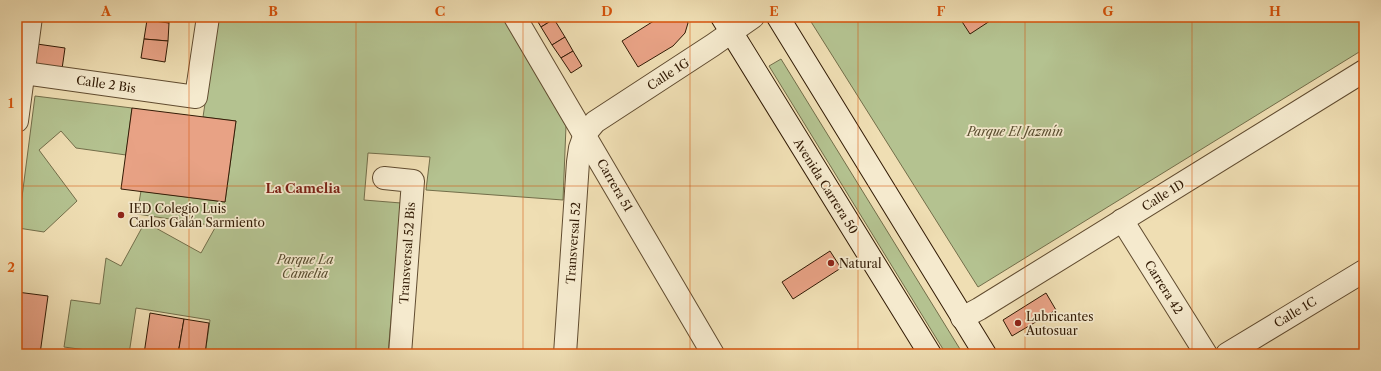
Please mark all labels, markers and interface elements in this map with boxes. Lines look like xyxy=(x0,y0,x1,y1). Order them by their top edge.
text: A xyxy=(100,3,112,19)
text: B xyxy=(268,3,278,19)
text: C xyxy=(435,3,445,19)
text: D xyxy=(601,3,613,19)
text: E xyxy=(769,3,779,19)
text: F xyxy=(937,3,946,19)
text: G xyxy=(1102,3,1114,19)
text: H xyxy=(1269,3,1281,19)
street label: Calle 1G xyxy=(644,55,692,93)
street label: Calle 2 Bis xyxy=(75,72,137,96)
text: 1 xyxy=(8,95,14,111)
park label: Parque El Jazmín xyxy=(966,124,1063,139)
street label: Avenida Carrera 50 xyxy=(790,135,861,236)
street label: Carrera 51 xyxy=(594,156,636,214)
street label: Calle 1D xyxy=(1139,176,1187,214)
district label: La Camelia xyxy=(265,180,341,196)
place label: IED Colegio Luis Carlos Galán Sarmiento xyxy=(129,201,265,230)
street label: Transversal 52 Bis xyxy=(396,201,418,305)
street label: Transversal 52 xyxy=(563,202,583,284)
marker: IED Colegio Luis Carlos Galán Sarmiento xyxy=(116,210,126,220)
park label: Parque La Camelia xyxy=(276,252,333,281)
place label: Natural xyxy=(839,256,882,271)
street label: Carrera 42 xyxy=(1142,257,1186,317)
marker: Natural xyxy=(826,258,836,268)
text: 2 xyxy=(7,259,15,275)
street label: Calle 1C xyxy=(1271,293,1319,331)
place label: Lubricantes Autosuar xyxy=(1025,309,1094,338)
marker: Lubricantes Autosuar xyxy=(1013,318,1023,328)

